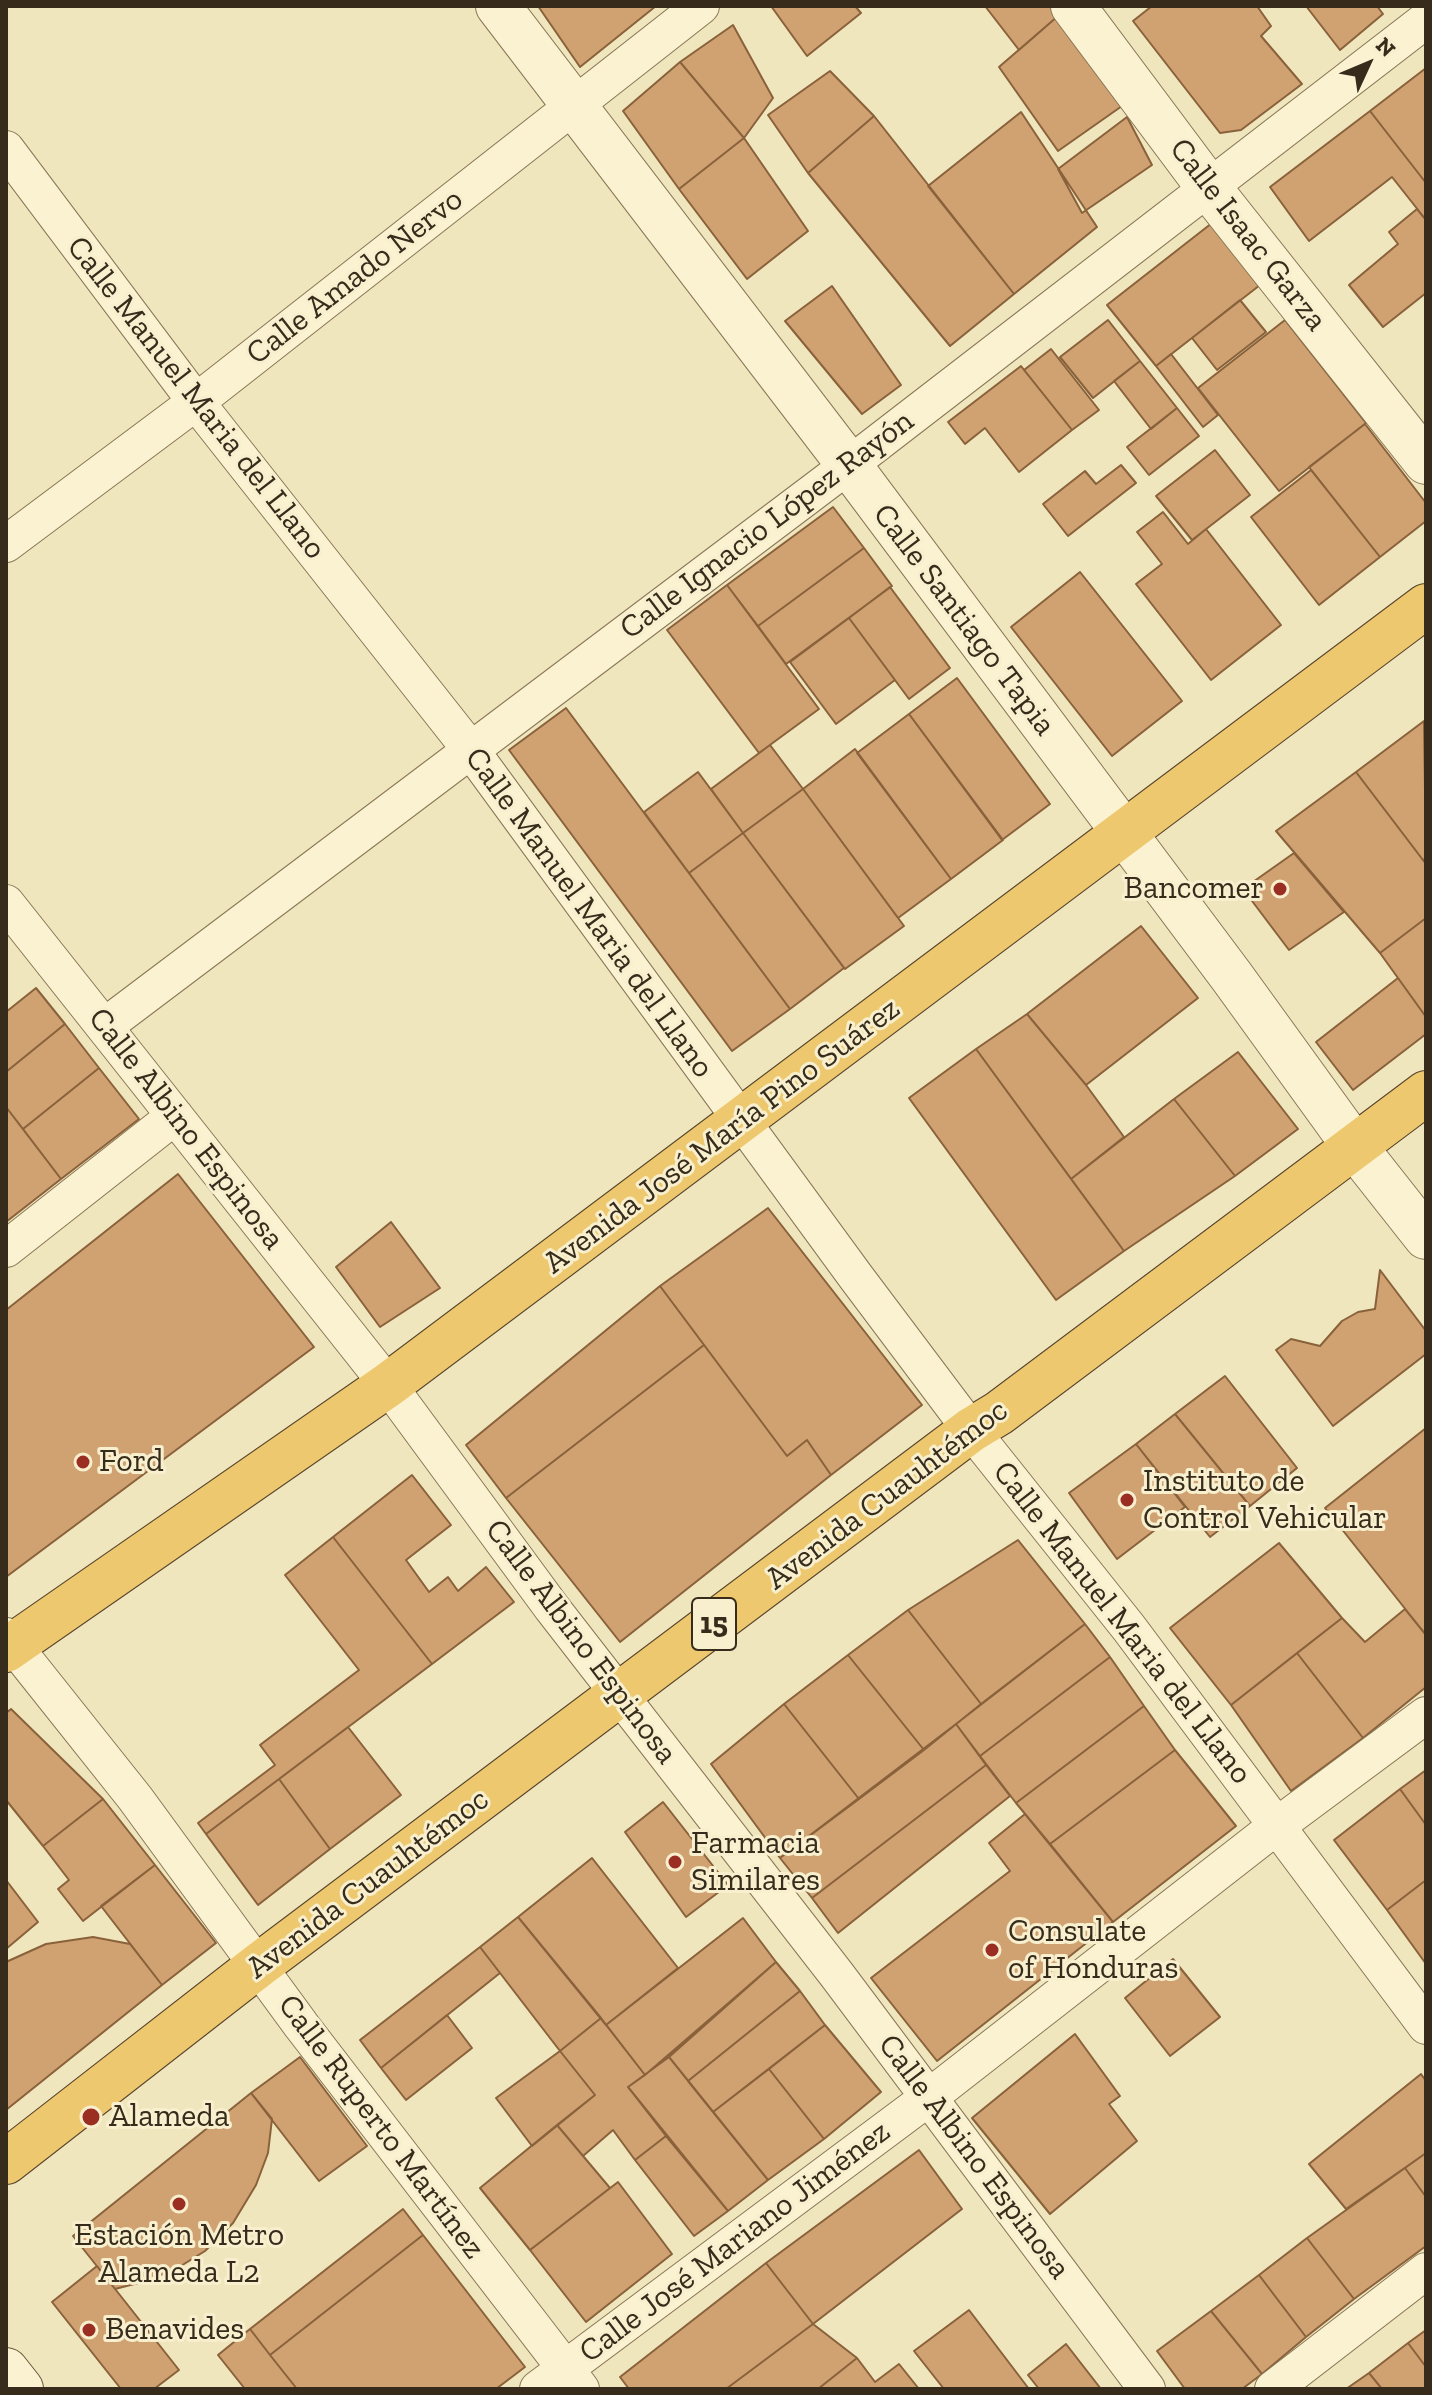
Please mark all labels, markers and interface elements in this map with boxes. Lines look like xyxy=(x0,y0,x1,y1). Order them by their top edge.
north arrow xyxy=(1328,24,1408,104)
text: N xyxy=(1370,32,1401,62)
street label: Calle Isaac Garza xyxy=(1161,131,1335,339)
street label: Calle Amado Nervo xyxy=(239,181,471,373)
street label: Calle Manuel Maria del Llano xyxy=(58,229,334,567)
street label: Calle Ignacio López Rayón xyxy=(613,402,921,648)
street label: Calle Santiago Tapia xyxy=(864,497,1064,743)
street label: Calle Manuel Maria del Llano xyxy=(456,740,722,1086)
place label: Bancomer xyxy=(1124,870,1264,908)
marker: Bancomer xyxy=(1271,880,1289,898)
street label: Avenida José María Pino Suárez xyxy=(536,990,908,1282)
street label: Calle Albino Espinosa xyxy=(80,1000,292,1258)
street label: Avenida Cuauhtémoc xyxy=(758,1391,1016,1599)
place label: Ford xyxy=(99,1443,164,1481)
marker: Ford xyxy=(74,1453,92,1471)
street label: Calle Manuel Maria del Llano xyxy=(984,1454,1260,1792)
place label: Instituto de Control Vehicular xyxy=(1143,1463,1387,1538)
marker: Instituto de Control Vehicular xyxy=(1118,1491,1136,1509)
street label: Calle Albino Espinosa xyxy=(476,1512,686,1772)
road number: 15 xyxy=(692,1598,736,1650)
street label: Avenida Cuauhtémoc xyxy=(239,1780,497,1988)
place label: Farmacia Similares xyxy=(691,1825,820,1900)
marker: Farmacia Similares xyxy=(666,1853,684,1871)
place label: Consulate of Honduras xyxy=(1008,1913,1178,1988)
marker: Consulate of Honduras xyxy=(983,1941,1001,1959)
street label: Calle Ruperto Martínez xyxy=(269,1987,493,2267)
street label: Calle Albino Espinosa xyxy=(869,2027,1079,2287)
place label: Alameda xyxy=(109,2098,229,2136)
marker: Alameda xyxy=(80,2106,102,2128)
street label: Calle José Mariano Jiménez xyxy=(572,2113,898,2371)
marker: Estación Metro Alameda L2 xyxy=(170,2195,188,2213)
place label: Estación Metro Alameda L2 xyxy=(74,2217,284,2292)
place label: Benavides xyxy=(105,2311,244,2349)
marker: Benavides xyxy=(80,2321,98,2339)

